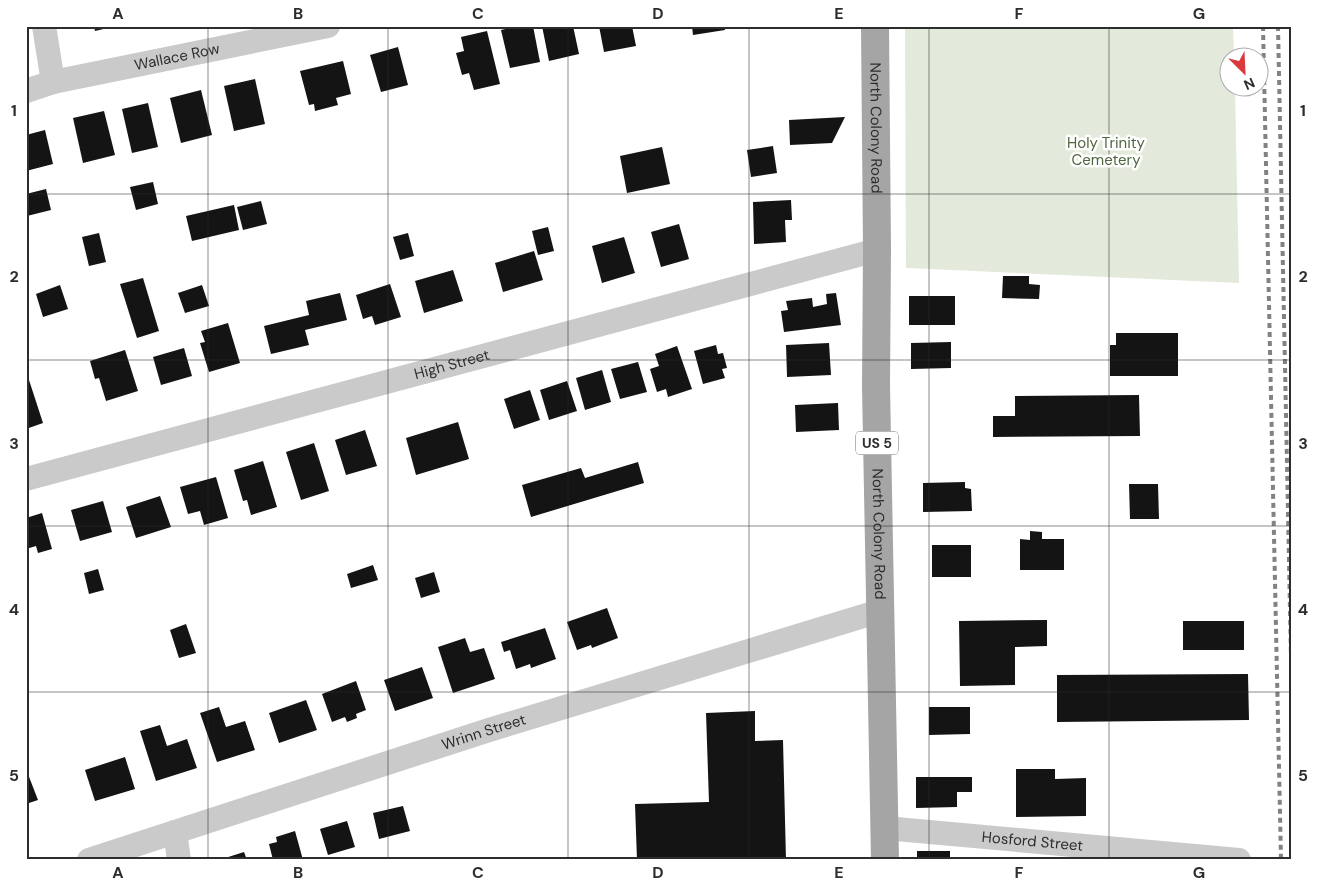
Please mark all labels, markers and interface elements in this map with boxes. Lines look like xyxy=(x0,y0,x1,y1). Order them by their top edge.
text: A xyxy=(112,3,124,24)
text: B xyxy=(293,3,303,24)
text: C xyxy=(472,3,484,24)
text: D xyxy=(652,3,664,24)
text: E xyxy=(834,3,844,24)
text: F xyxy=(1015,3,1024,24)
text: G xyxy=(1193,3,1205,24)
street label: Wallace Row xyxy=(133,38,222,75)
north arrow xyxy=(1220,48,1270,98)
street label: North Colony Road xyxy=(865,62,886,194)
text: N xyxy=(1241,74,1258,94)
text: 1 xyxy=(11,100,17,121)
text: 1 xyxy=(1300,100,1306,121)
park label: Holy Trinity Cemetery xyxy=(1067,133,1146,170)
text: 2 xyxy=(9,266,19,287)
text: 2 xyxy=(1298,266,1308,287)
street label: High Street xyxy=(412,345,492,384)
road number: US 5 xyxy=(856,432,898,454)
text: 3 xyxy=(9,433,19,454)
text: 3 xyxy=(1298,433,1308,454)
street label: North Colony Road xyxy=(868,468,890,600)
text: 4 xyxy=(9,599,19,620)
text: 4 xyxy=(1298,599,1308,620)
street label: Wrinn Street xyxy=(439,709,528,755)
text: 5 xyxy=(9,765,19,786)
text: 5 xyxy=(1298,765,1308,786)
street label: Hosford Street xyxy=(981,827,1084,856)
text: A xyxy=(112,862,124,883)
text: B xyxy=(293,862,303,883)
text: C xyxy=(472,862,484,883)
text: D xyxy=(652,862,664,883)
text: E xyxy=(834,862,844,883)
text: F xyxy=(1015,862,1024,883)
text: G xyxy=(1193,862,1205,883)

